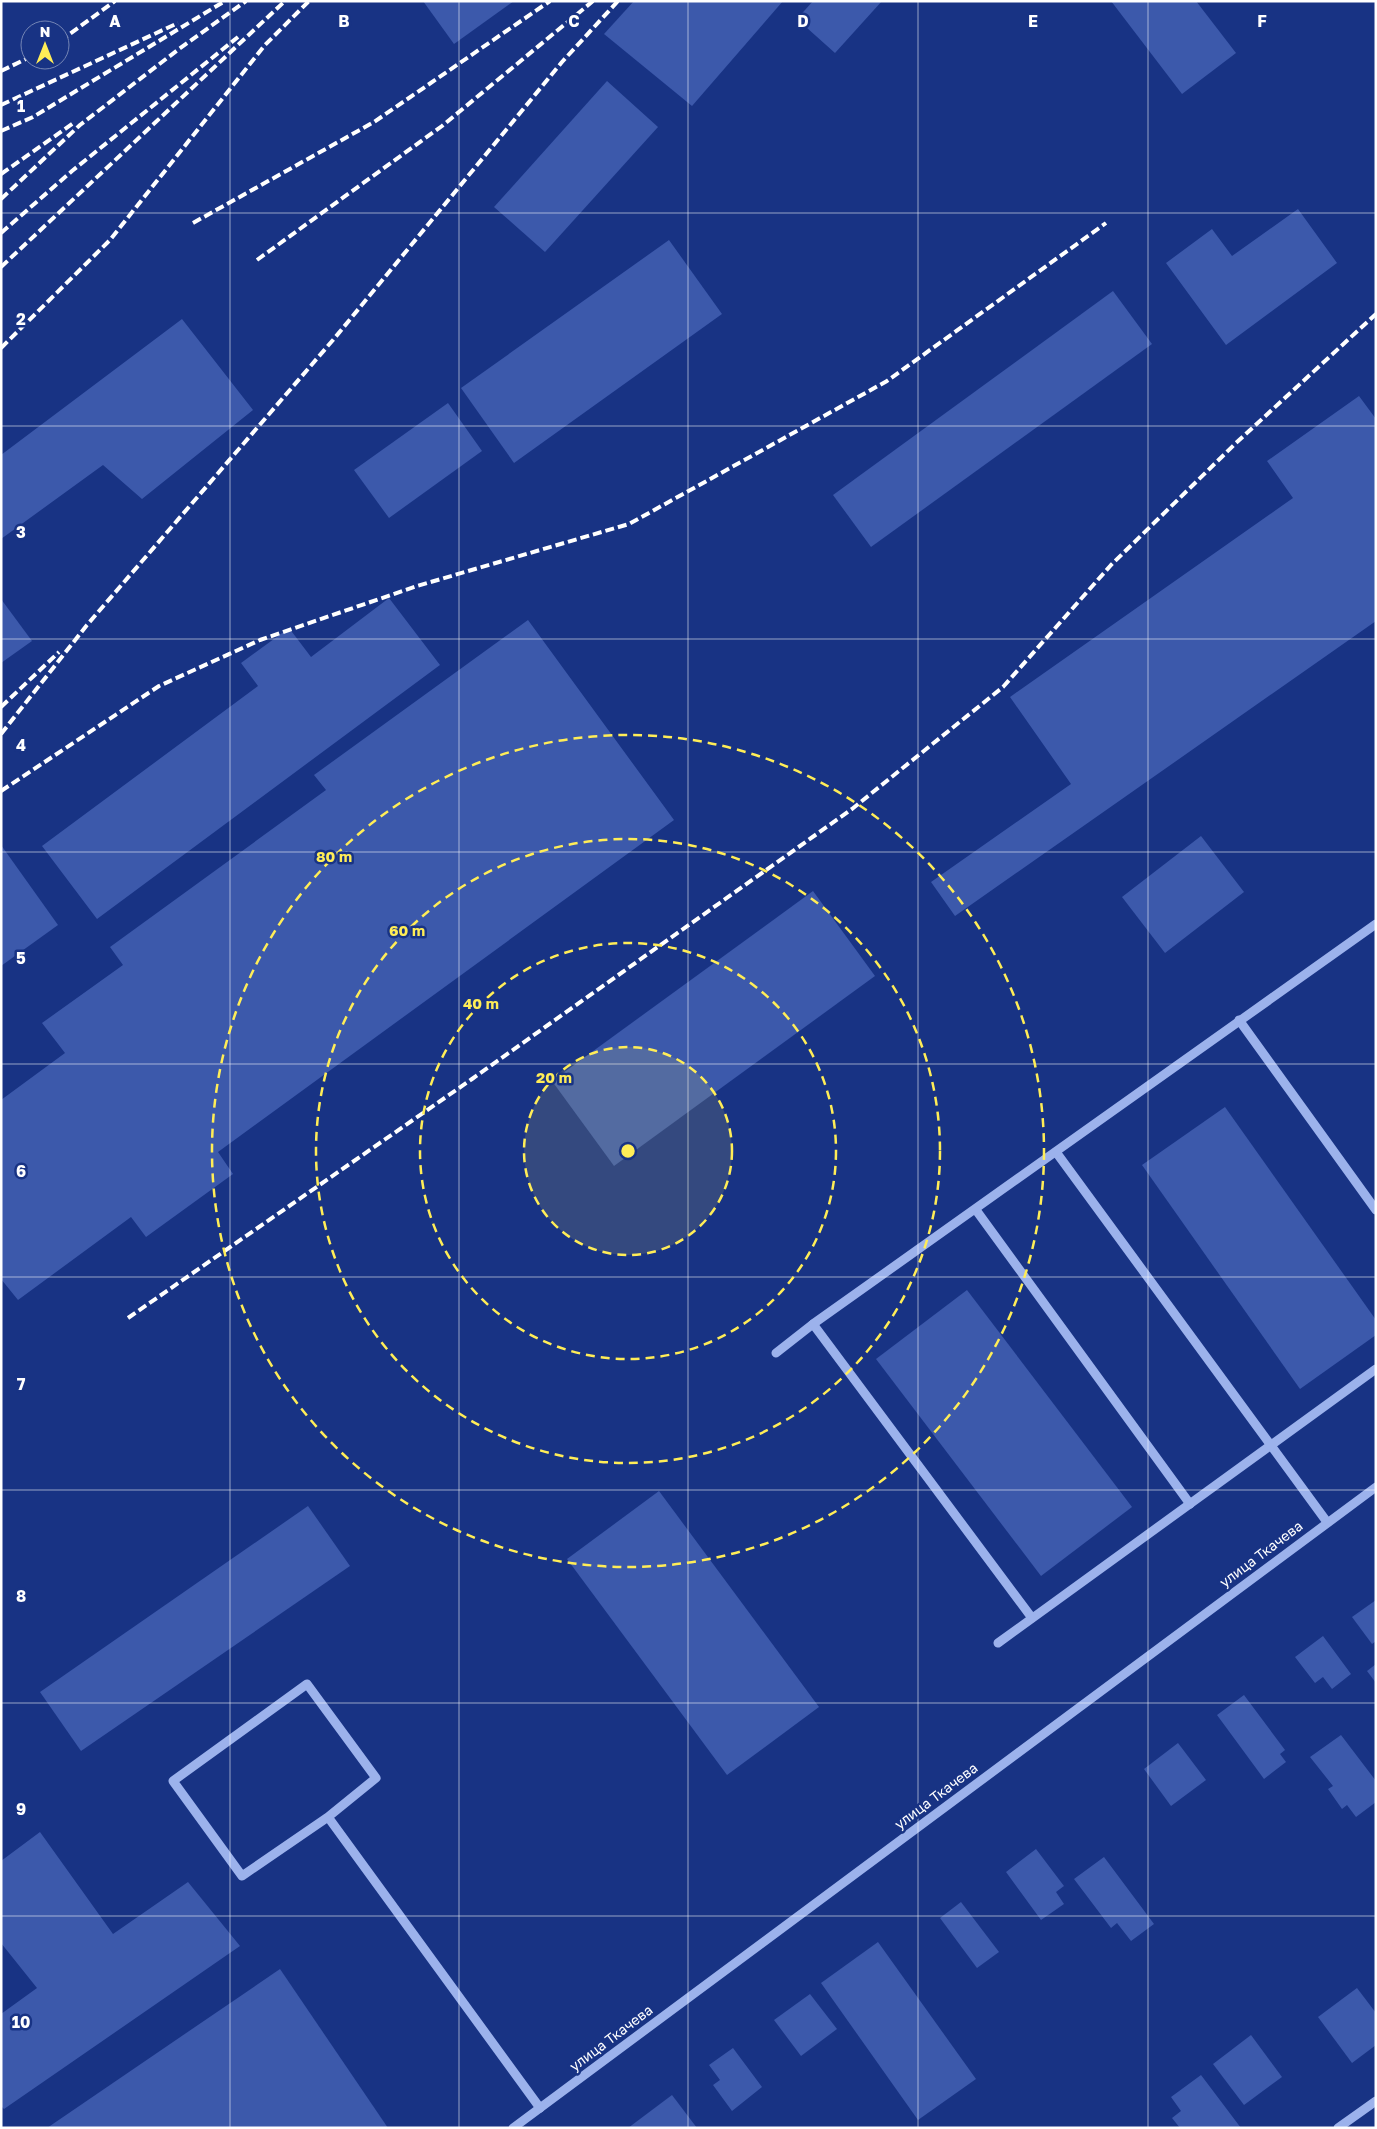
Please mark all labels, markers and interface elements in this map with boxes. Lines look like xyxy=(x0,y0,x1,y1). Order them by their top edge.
text: A xyxy=(109,11,121,31)
text: B xyxy=(338,11,350,31)
text: C xyxy=(568,11,580,31)
text: D xyxy=(797,11,809,31)
text: E xyxy=(1028,11,1038,31)
text: F xyxy=(1257,11,1267,31)
north arrow xyxy=(20,20,70,70)
text: N xyxy=(40,23,50,40)
text: 1 xyxy=(17,96,25,116)
text: 2 xyxy=(16,309,26,329)
text: 3 xyxy=(16,522,26,542)
text: 4 xyxy=(16,735,26,755)
text: 80 m xyxy=(316,847,352,865)
text: 60 m xyxy=(389,921,425,939)
text: 5 xyxy=(16,948,26,968)
text: 40 m xyxy=(463,994,499,1012)
text: 20 m xyxy=(536,1068,572,1086)
centre of rings xyxy=(619,1142,637,1160)
text: 6 xyxy=(16,1161,26,1181)
text: 7 xyxy=(17,1374,26,1394)
street label: улица Ткачева xyxy=(1216,1517,1306,1590)
text: 8 xyxy=(16,1586,26,1606)
street label: улица Ткачева xyxy=(891,1759,981,1832)
text: 9 xyxy=(16,1799,26,1819)
street label: улица Ткачева xyxy=(566,2001,656,2074)
text: 10 xyxy=(12,2012,30,2032)

